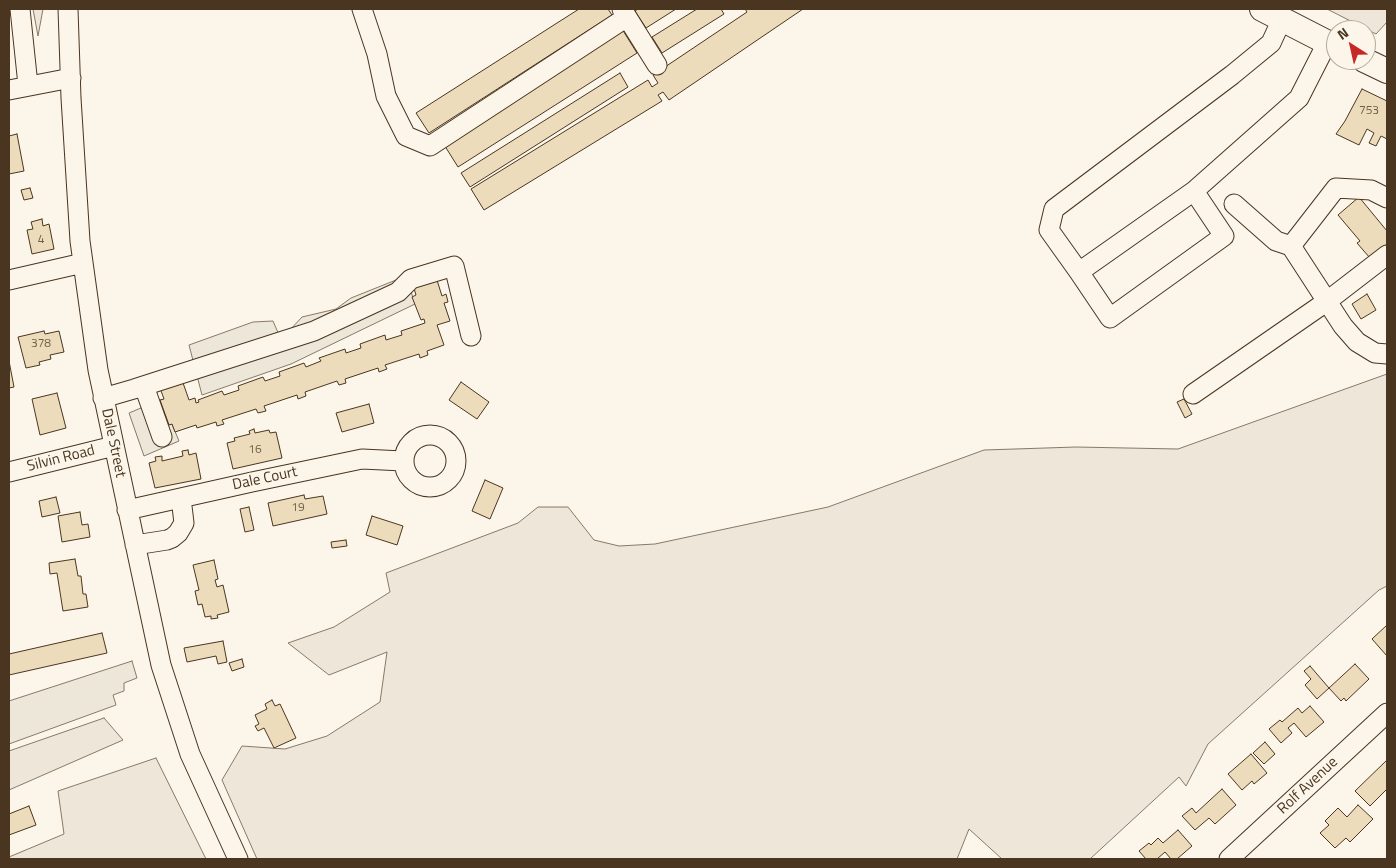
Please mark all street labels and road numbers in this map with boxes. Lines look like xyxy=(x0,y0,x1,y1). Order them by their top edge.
street label: Dale Street xyxy=(97,407,129,479)
street label: Silvin Road xyxy=(25,442,97,476)
street label: Dale Court xyxy=(231,463,299,495)
street label: Rolf Avenue xyxy=(1274,754,1342,818)

